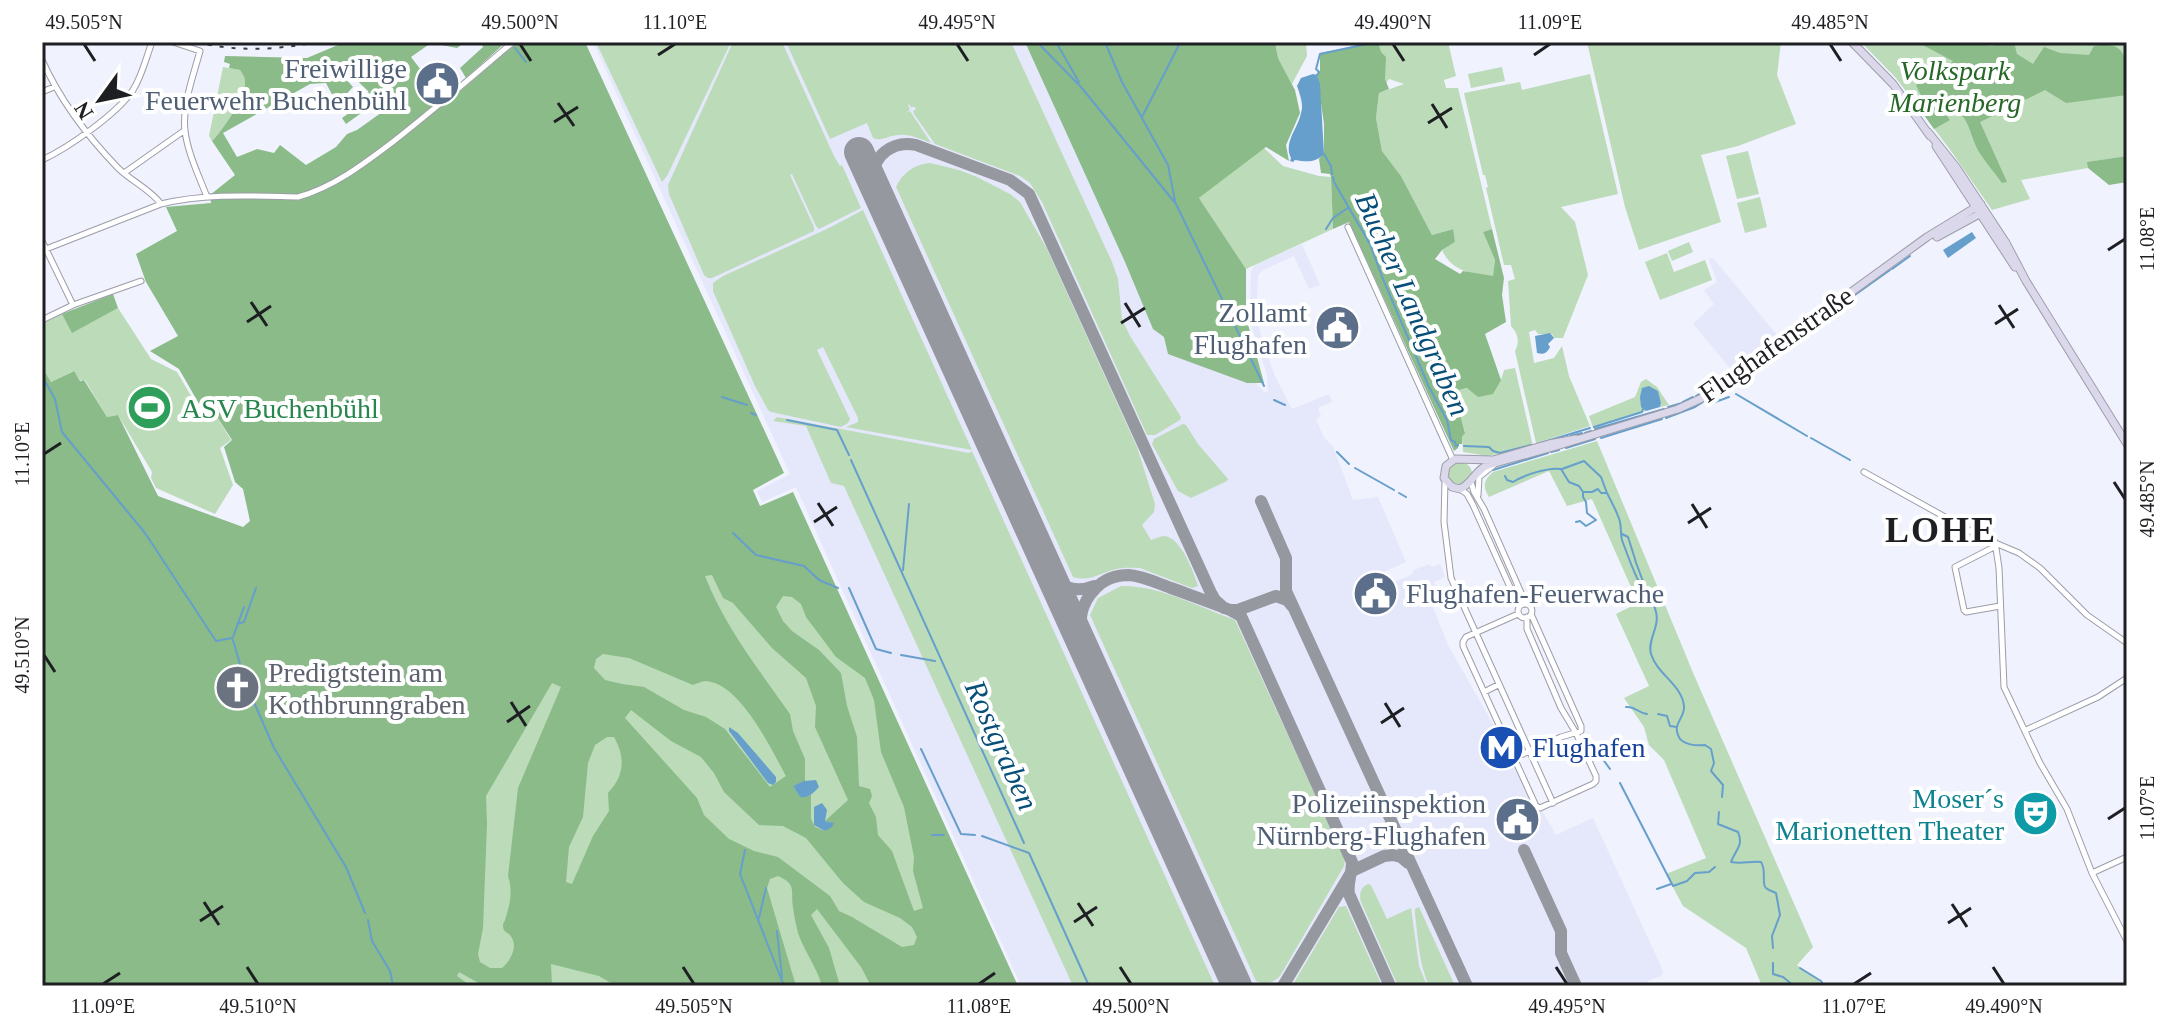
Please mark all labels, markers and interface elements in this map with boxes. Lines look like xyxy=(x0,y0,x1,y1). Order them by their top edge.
text: 49.505°N xyxy=(45,11,123,33)
text: 49.500°N xyxy=(481,11,559,33)
text: 11.10°E xyxy=(643,11,707,33)
text: 49.495°N xyxy=(918,11,996,33)
text: 49.490°N xyxy=(1354,11,1432,33)
text: 11.09°E xyxy=(1518,11,1582,33)
text: 49.485°N xyxy=(1791,11,1869,33)
place label: Freiwillige Feuerwehr Buchenbühl xyxy=(145,53,407,116)
park label: Volkspark Marienberg xyxy=(1888,55,2021,118)
north arrow xyxy=(60,60,140,140)
public building icon: Freiwillige Feuerwehr Buchenbühl xyxy=(414,60,462,108)
text: N xyxy=(69,97,98,124)
water label: Bucher Landgraben xyxy=(1349,187,1477,421)
text: 11.08°E xyxy=(2136,207,2158,271)
street label: Flughafenstraße xyxy=(1693,280,1859,408)
place label: Zollamt Flughafen xyxy=(1193,297,1307,360)
public building icon: Zollamt Flughafen xyxy=(1314,304,1362,352)
sports icon: ASV Buchenbühl xyxy=(126,384,174,432)
place label: ASV Buchenbühl xyxy=(181,393,379,424)
text: 11.10°E xyxy=(11,422,33,486)
text: 49.485°N xyxy=(2136,460,2158,538)
district label: LOHE xyxy=(1885,510,1997,550)
public building icon: Flughafen-Feuerwache xyxy=(1351,569,1399,617)
place label: Flughafen-Feuerwache xyxy=(1406,578,1664,609)
text: 49.510°N xyxy=(11,616,33,694)
place label: Predigtstein am Kothbrunngraben xyxy=(268,657,466,720)
church icon: Predigtstein am Kothbrunngraben xyxy=(213,664,261,712)
water label: Rostgraben xyxy=(958,674,1045,815)
metro station icon: Flughafen xyxy=(1477,723,1525,771)
place label: Flughafen xyxy=(1532,732,1646,763)
text: 11.07°E xyxy=(2136,776,2158,840)
place label: Moser´s Marionetten Theater xyxy=(1775,783,2005,846)
place label: Polizeiinspektion Nürnberg-Flughafen xyxy=(1256,788,1486,851)
theatre icon: Moser´s Marionetten Theater xyxy=(2011,790,2059,838)
public building icon: Polizeiinspektion Nürnberg-Flughafen xyxy=(1493,795,1541,843)
text: 11.09°E xyxy=(71,995,135,1017)
text: 49.510°N xyxy=(219,995,297,1017)
text: 49.505°N xyxy=(655,995,733,1017)
text: 11.08°E xyxy=(947,995,1011,1017)
text: 49.500°N xyxy=(1092,995,1170,1017)
text: 49.495°N xyxy=(1528,995,1606,1017)
text: 11.07°E xyxy=(1822,995,1886,1017)
text: 49.490°N xyxy=(1965,995,2043,1017)

